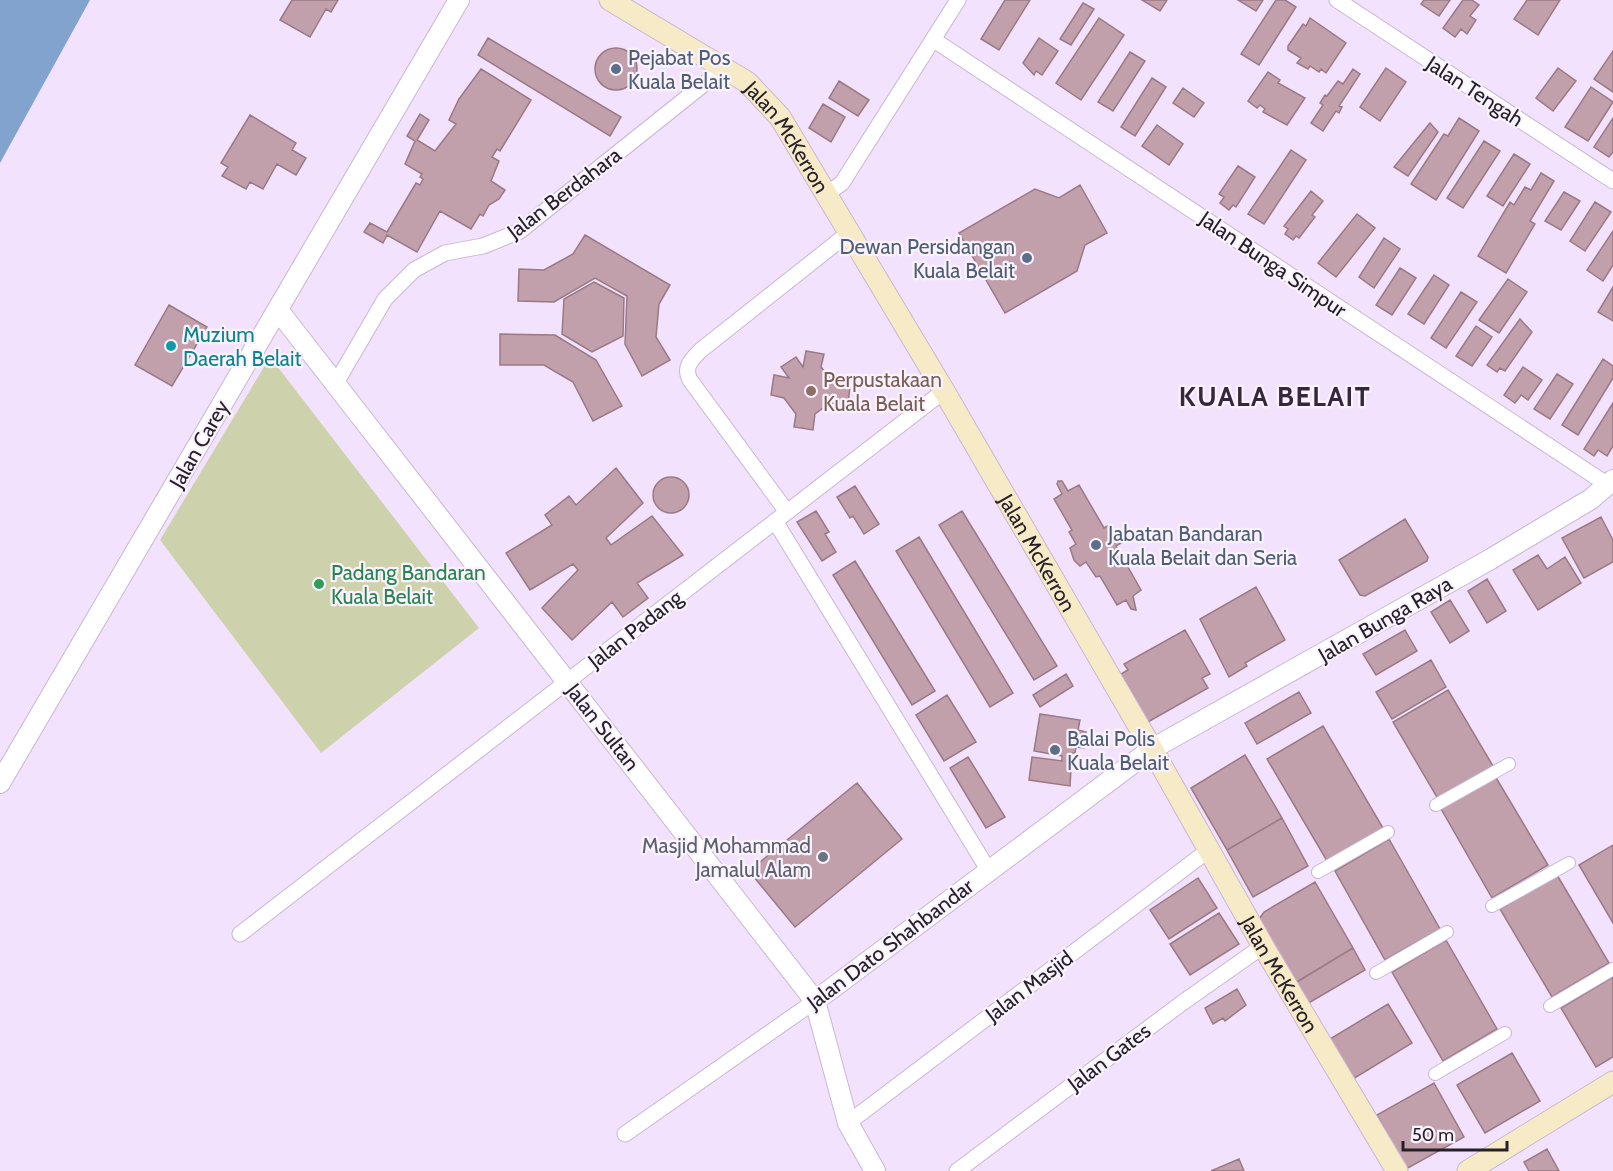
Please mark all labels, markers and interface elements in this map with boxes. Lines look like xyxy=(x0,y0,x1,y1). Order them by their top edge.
place label: Pejabat Pos Kuala Belait xyxy=(628,45,731,94)
street label: Jalan Tengah xyxy=(1421,50,1528,132)
marker: Pejabat Pos Kuala Belait xyxy=(609,62,623,76)
street label: Jalan McKerron xyxy=(739,75,835,197)
street label: Jalan Berdahara xyxy=(501,142,626,245)
street label: Jalan Bunga Simpur xyxy=(1194,205,1351,323)
place label: Dewan Persidangan Kuala Belait xyxy=(839,234,1015,283)
marker: Dewan Persidangan Kuala Belait xyxy=(1020,251,1034,265)
place label: Muzium Daerah Belait xyxy=(183,322,301,371)
marker: Muzium Daerah Belait xyxy=(164,339,178,353)
place label: Perpustakaan Kuala Belait xyxy=(823,367,942,416)
district label: KUALA BELAIT xyxy=(1179,380,1371,413)
marker: Perpustakaan Kuala Belait xyxy=(804,384,818,398)
street label: Jalan Carey xyxy=(163,395,234,493)
street label: Jalan McKerron xyxy=(994,489,1082,616)
place label: Jabatan Bandaran Kuala Belait dan Seria xyxy=(1107,521,1297,570)
marker: Jabatan Bandaran Kuala Belait dan Seria xyxy=(1089,538,1103,552)
place label: Padang Bandaran Kuala Belait xyxy=(331,560,486,609)
street label: Jalan Bunga Raya xyxy=(1313,571,1456,668)
marker: Padang Bandaran Kuala Belait xyxy=(312,577,326,591)
street label: Jalan Padang xyxy=(582,584,687,674)
street label: Jalan Sultan xyxy=(561,678,645,776)
place label: Balai Polis Kuala Belait xyxy=(1067,726,1169,775)
marker: Balai Polis Kuala Belait xyxy=(1048,743,1062,757)
place label: Masjid Mohammad Jamalul Alam xyxy=(642,833,811,882)
marker: Masjid Mohammad Jamalul Alam xyxy=(816,850,830,864)
street label: Jalan Dato Shahbandar xyxy=(801,873,978,1015)
street label: Jalan McKerron xyxy=(1235,910,1324,1037)
street label: Jalan Masjid xyxy=(980,945,1078,1028)
street label: Jalan Gates xyxy=(1062,1018,1156,1097)
scale bar xyxy=(1403,1114,1506,1152)
text: 50 m xyxy=(1412,1124,1454,1146)

